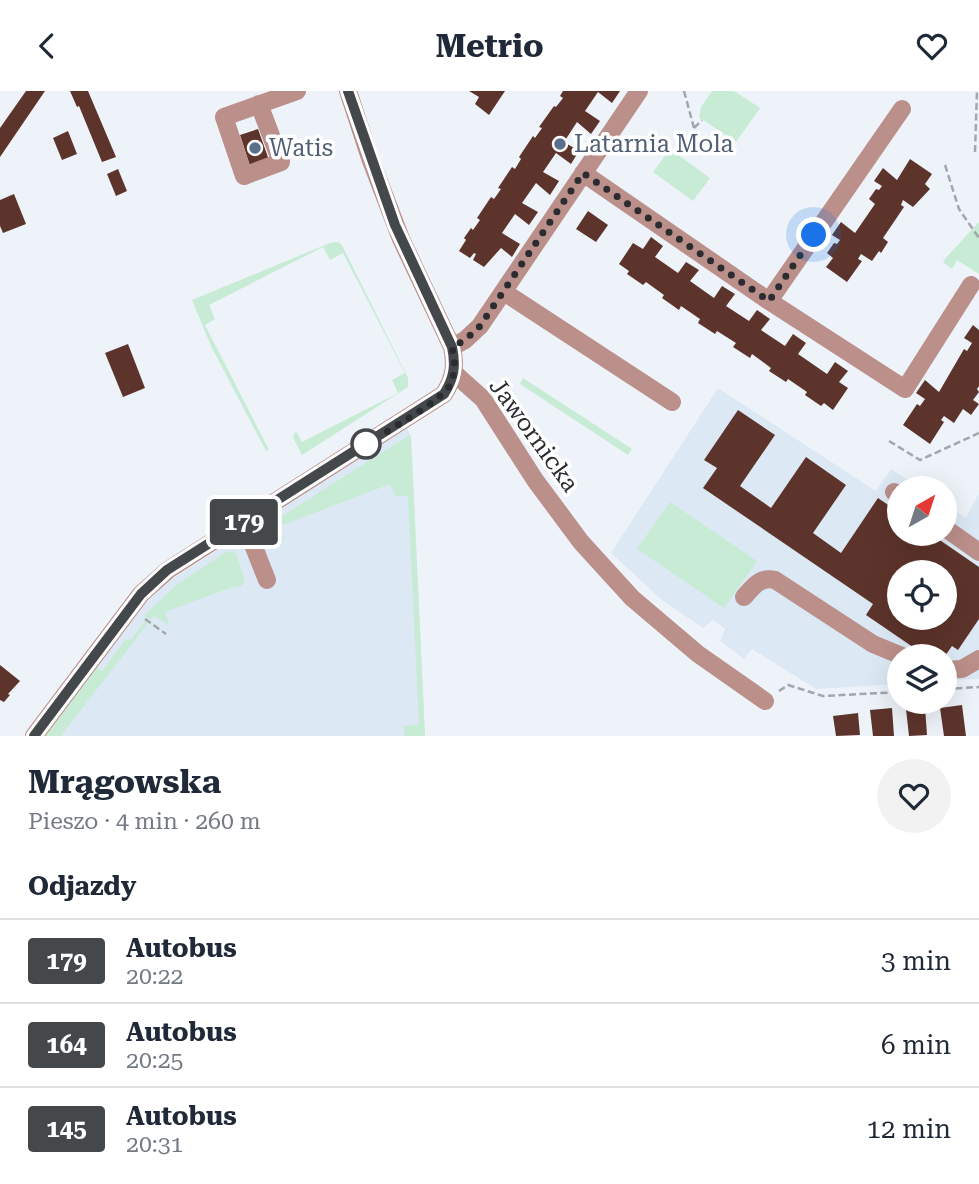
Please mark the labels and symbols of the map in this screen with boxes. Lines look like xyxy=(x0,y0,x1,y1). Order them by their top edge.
place label: Latarnia Mola xyxy=(574,130,734,158)
place label: Watis xyxy=(269,134,333,162)
marker: Latarnia Mola xyxy=(552,136,568,152)
marker: Watis xyxy=(247,140,263,156)
your location xyxy=(796,217,831,252)
street label: Jawornicka xyxy=(483,373,585,497)
unlabelled marker xyxy=(351,429,381,459)
north arrow xyxy=(887,476,957,546)
line badge: 179 xyxy=(204,499,284,545)

